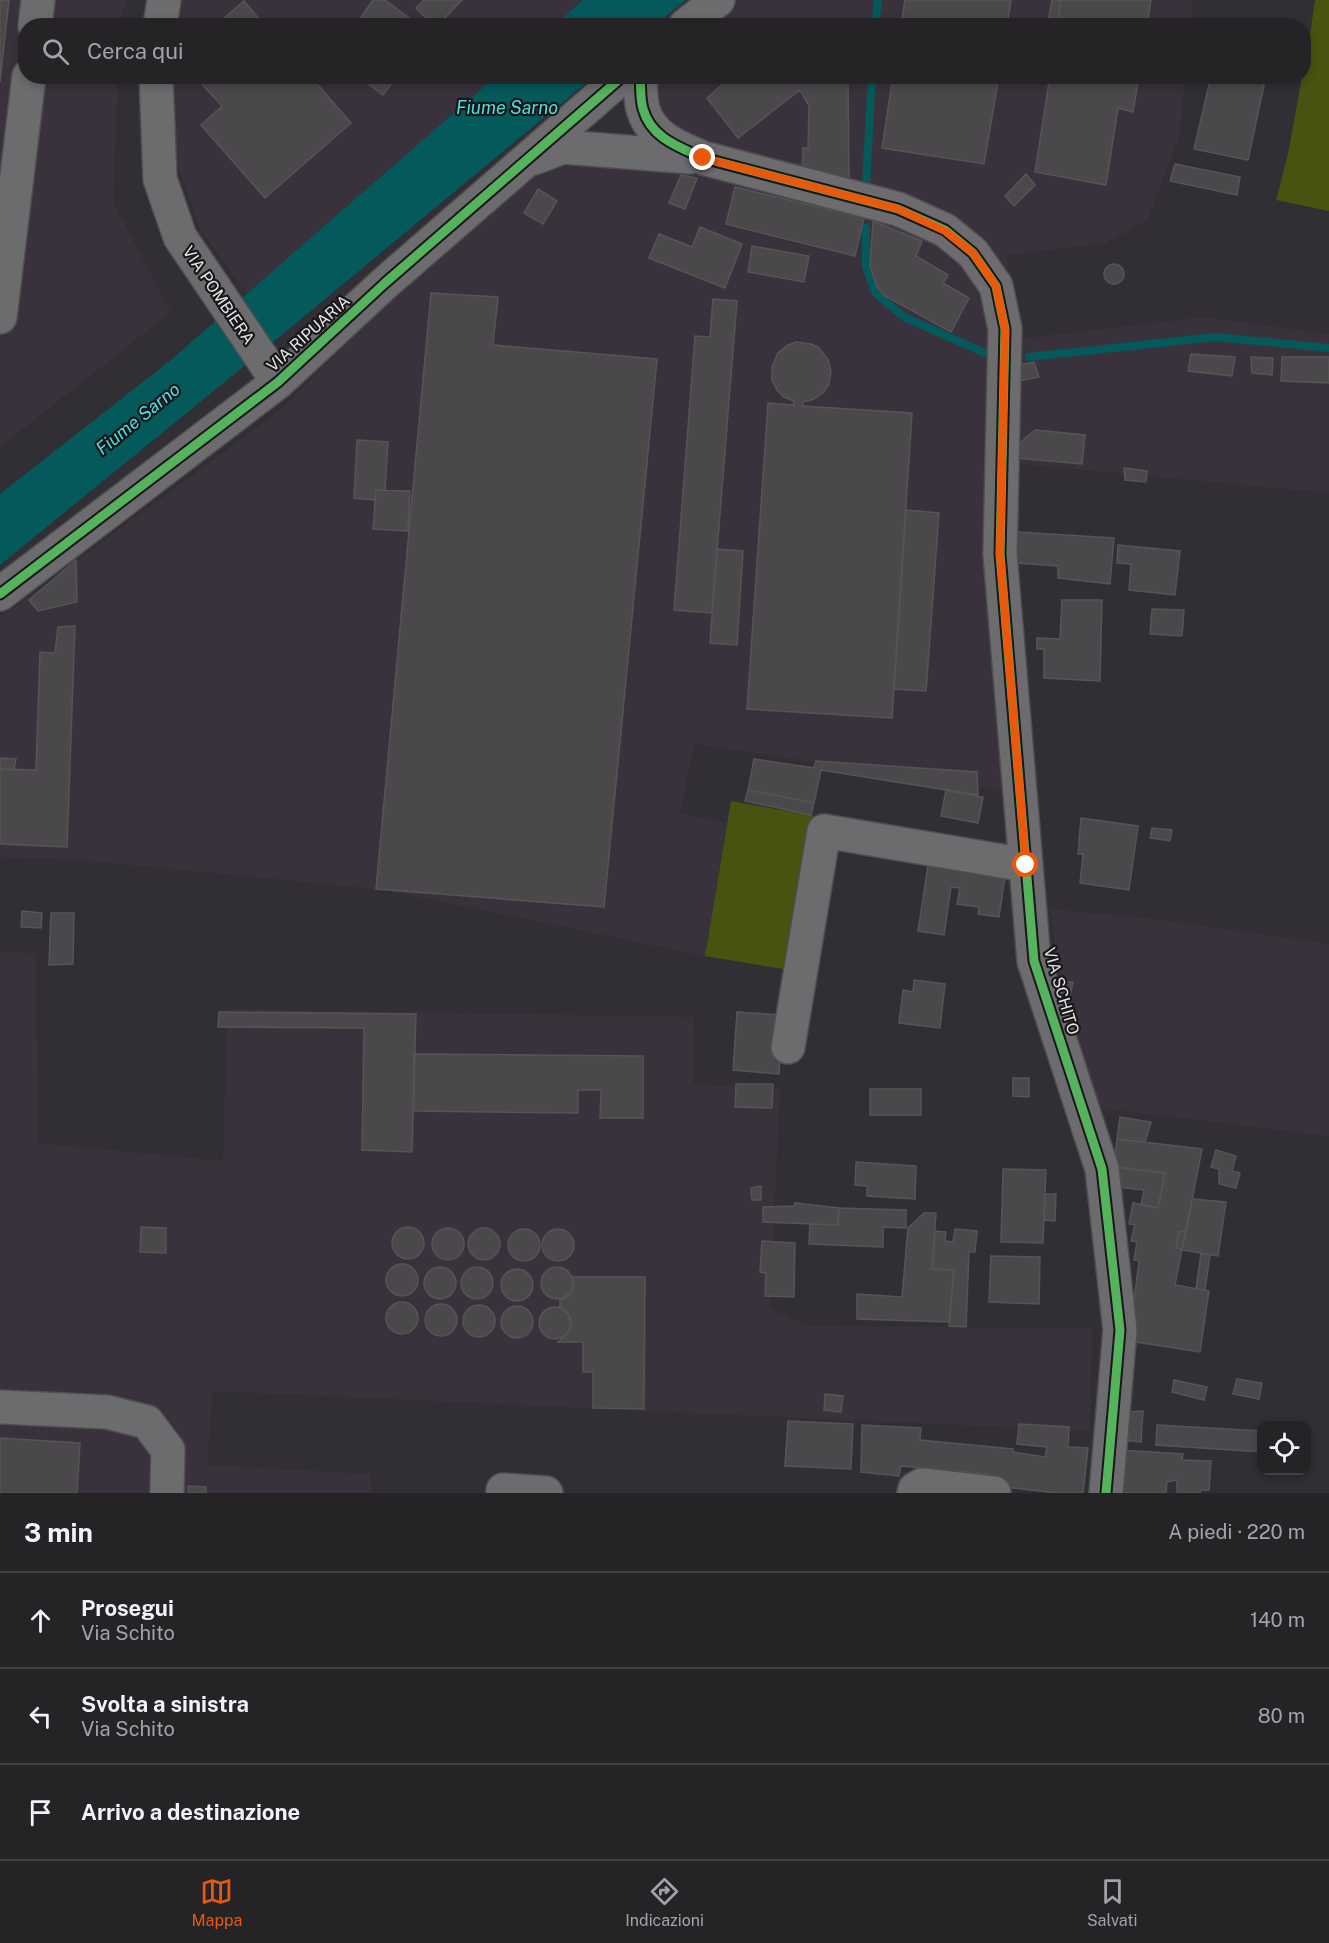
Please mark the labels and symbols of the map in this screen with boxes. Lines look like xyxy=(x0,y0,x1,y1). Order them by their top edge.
water label: Fiume Sarno xyxy=(456,97,558,118)
route end xyxy=(689,144,715,170)
street label: VIA POMBIERA xyxy=(179,243,258,348)
street label: VIA RIPUARIA xyxy=(263,291,354,375)
water label: Fiume Sarno xyxy=(91,378,184,459)
route start xyxy=(1012,851,1038,877)
street label: VIA SCHITO xyxy=(1040,945,1083,1037)

